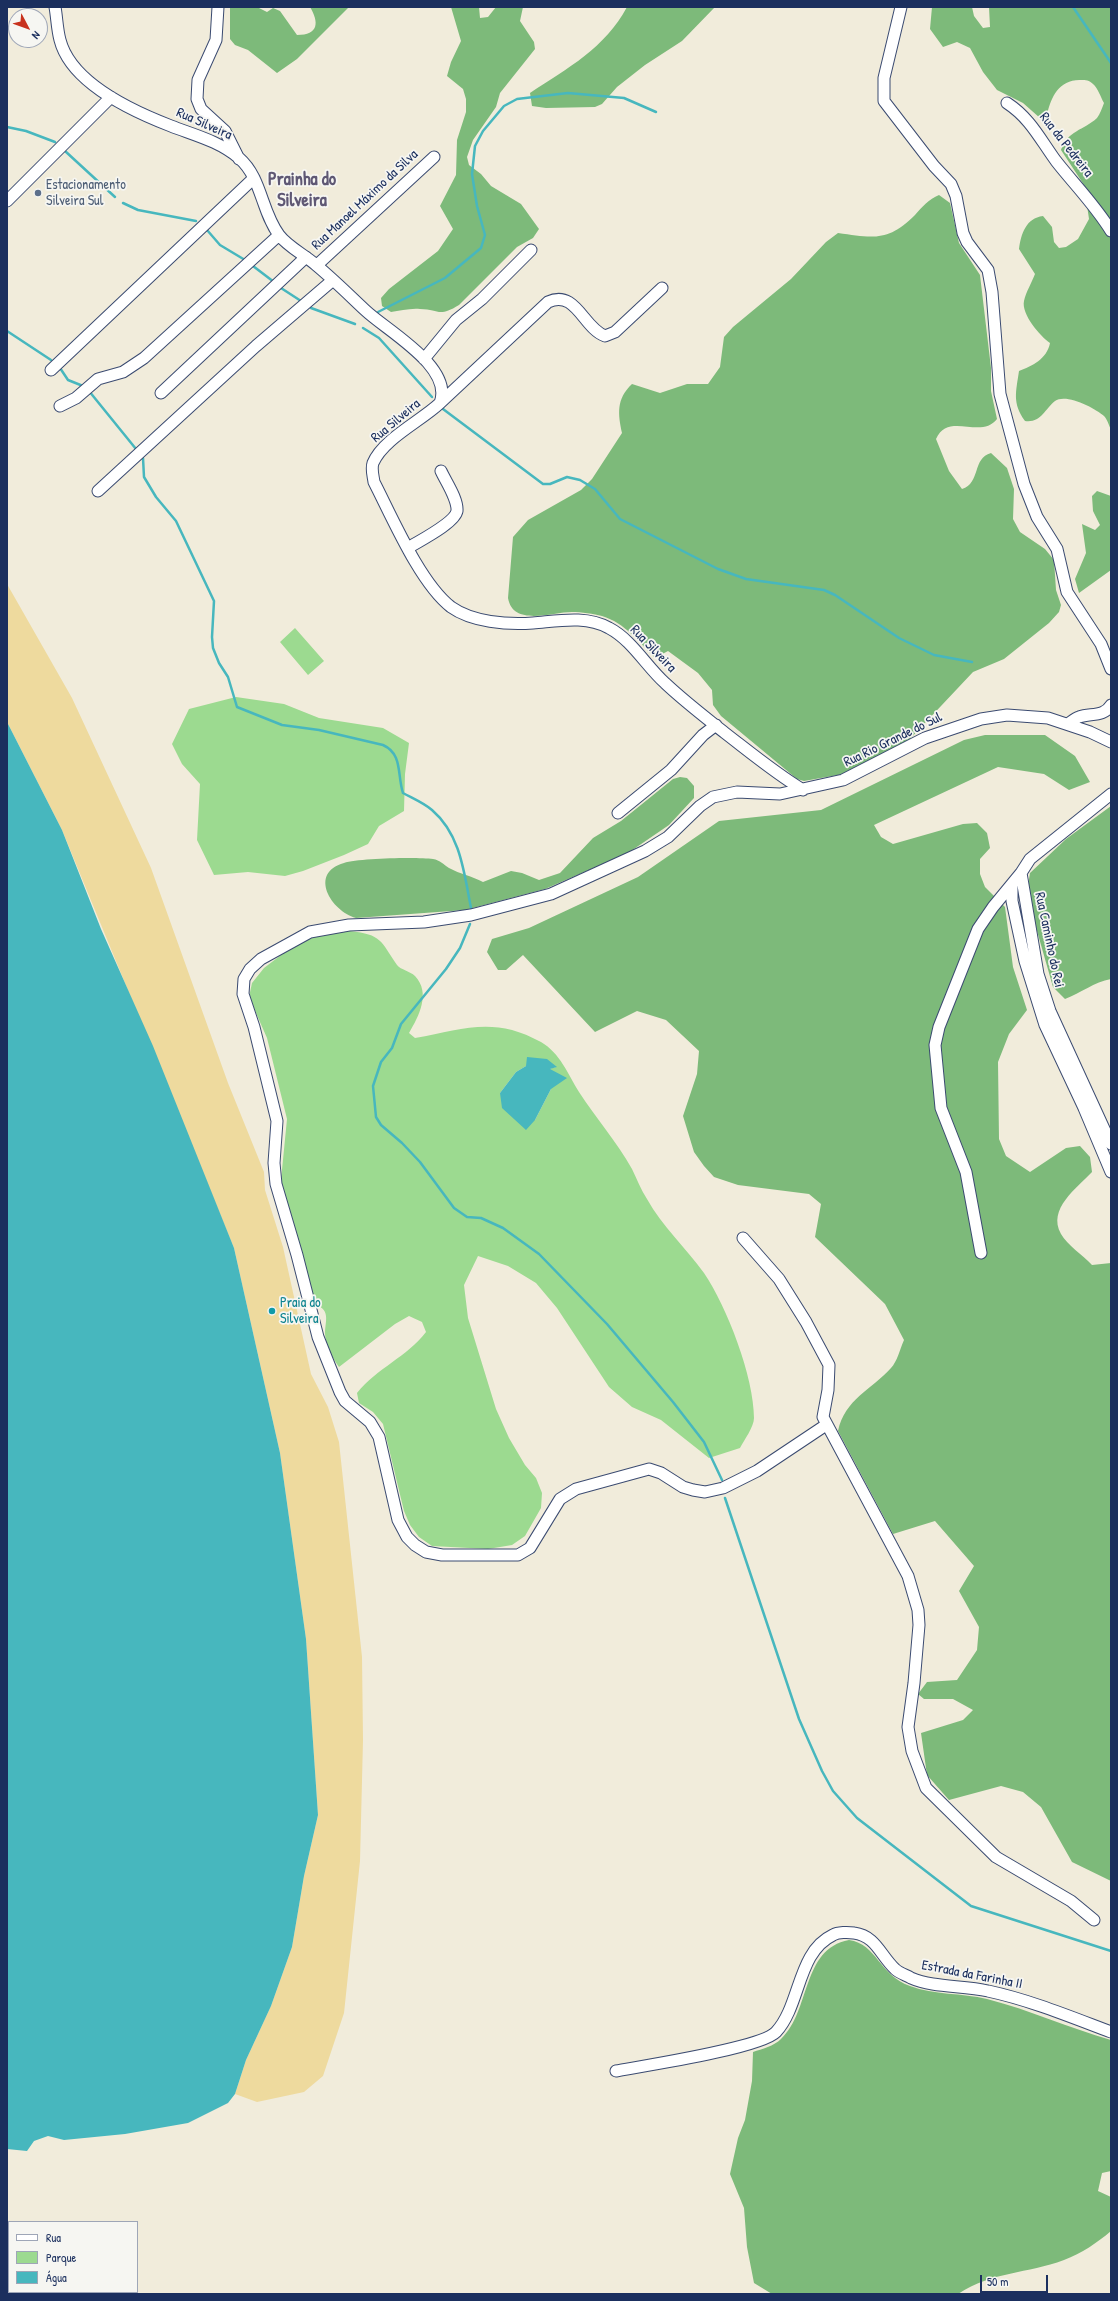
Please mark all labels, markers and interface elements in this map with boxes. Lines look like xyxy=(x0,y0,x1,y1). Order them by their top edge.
north arrow xyxy=(8,8,48,48)
text: N xyxy=(29,28,44,42)
street label: Rua Silveira xyxy=(174,104,234,144)
street label: Rua da Pedreira xyxy=(1036,109,1096,181)
street label: Rua Manoel Máximo da Silva xyxy=(308,146,422,254)
district label: Prainha do Silveira xyxy=(268,169,336,212)
place label: Estacionamento Silveira Sul xyxy=(46,177,126,210)
marker: Estacionamento Silveira Sul xyxy=(33,188,43,198)
street label: Rua Silveira xyxy=(368,396,424,446)
street label: Rua Silveira xyxy=(626,622,680,676)
street label: Rua Rio Grande do Sul xyxy=(841,709,945,771)
street label: Rua Caminho do Rei xyxy=(1031,891,1067,989)
place label: Praia do Silveira xyxy=(280,1295,321,1328)
marker: Praia do Silveira xyxy=(267,1306,277,1316)
street label: Estrada da Farinha II xyxy=(920,1957,1024,1993)
legend xyxy=(8,2221,138,2293)
text: Rua xyxy=(46,2229,61,2246)
text: Parque xyxy=(46,2249,76,2266)
scale bar xyxy=(982,2267,1050,2293)
text: Água xyxy=(46,2269,67,2286)
text: 50 m xyxy=(987,2273,1008,2290)

